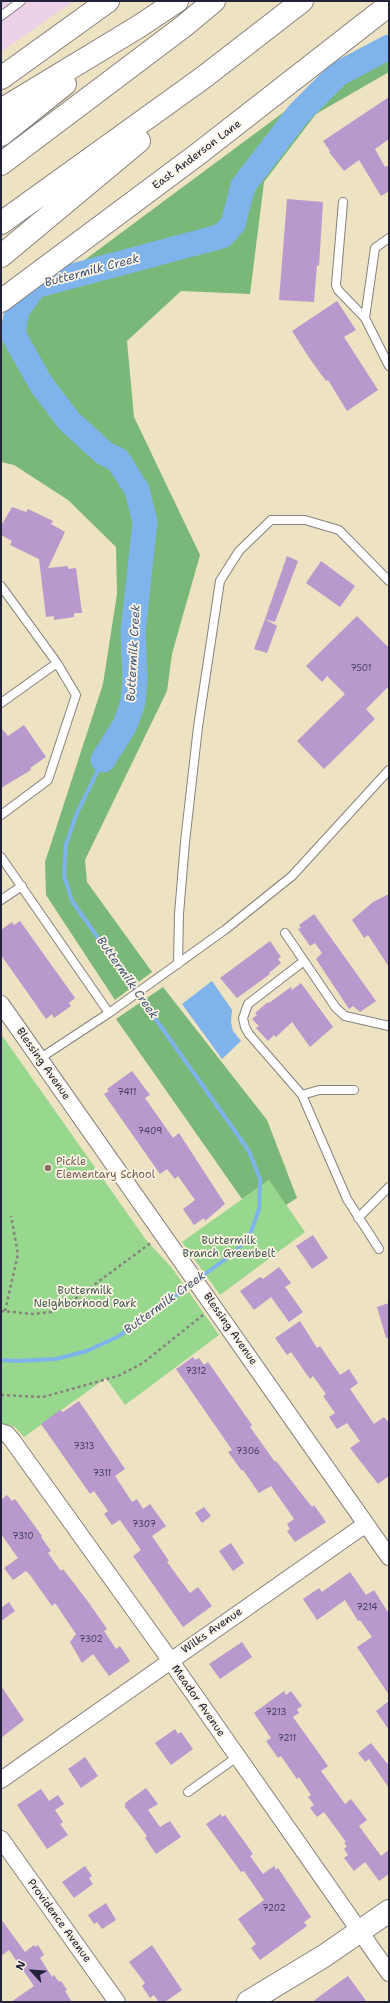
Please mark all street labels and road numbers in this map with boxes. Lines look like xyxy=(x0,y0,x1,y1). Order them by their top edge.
street label: East Anderson Lane xyxy=(150,117,244,193)
street label: Blessing Avenue xyxy=(13,1025,73,1103)
street label: Blessing Avenue xyxy=(200,1290,260,1368)
street label: Wilks Avenue xyxy=(179,1605,245,1657)
street label: Meador Avenue xyxy=(168,1663,228,1739)
street label: Providence Avenue xyxy=(24,1877,94,1965)

